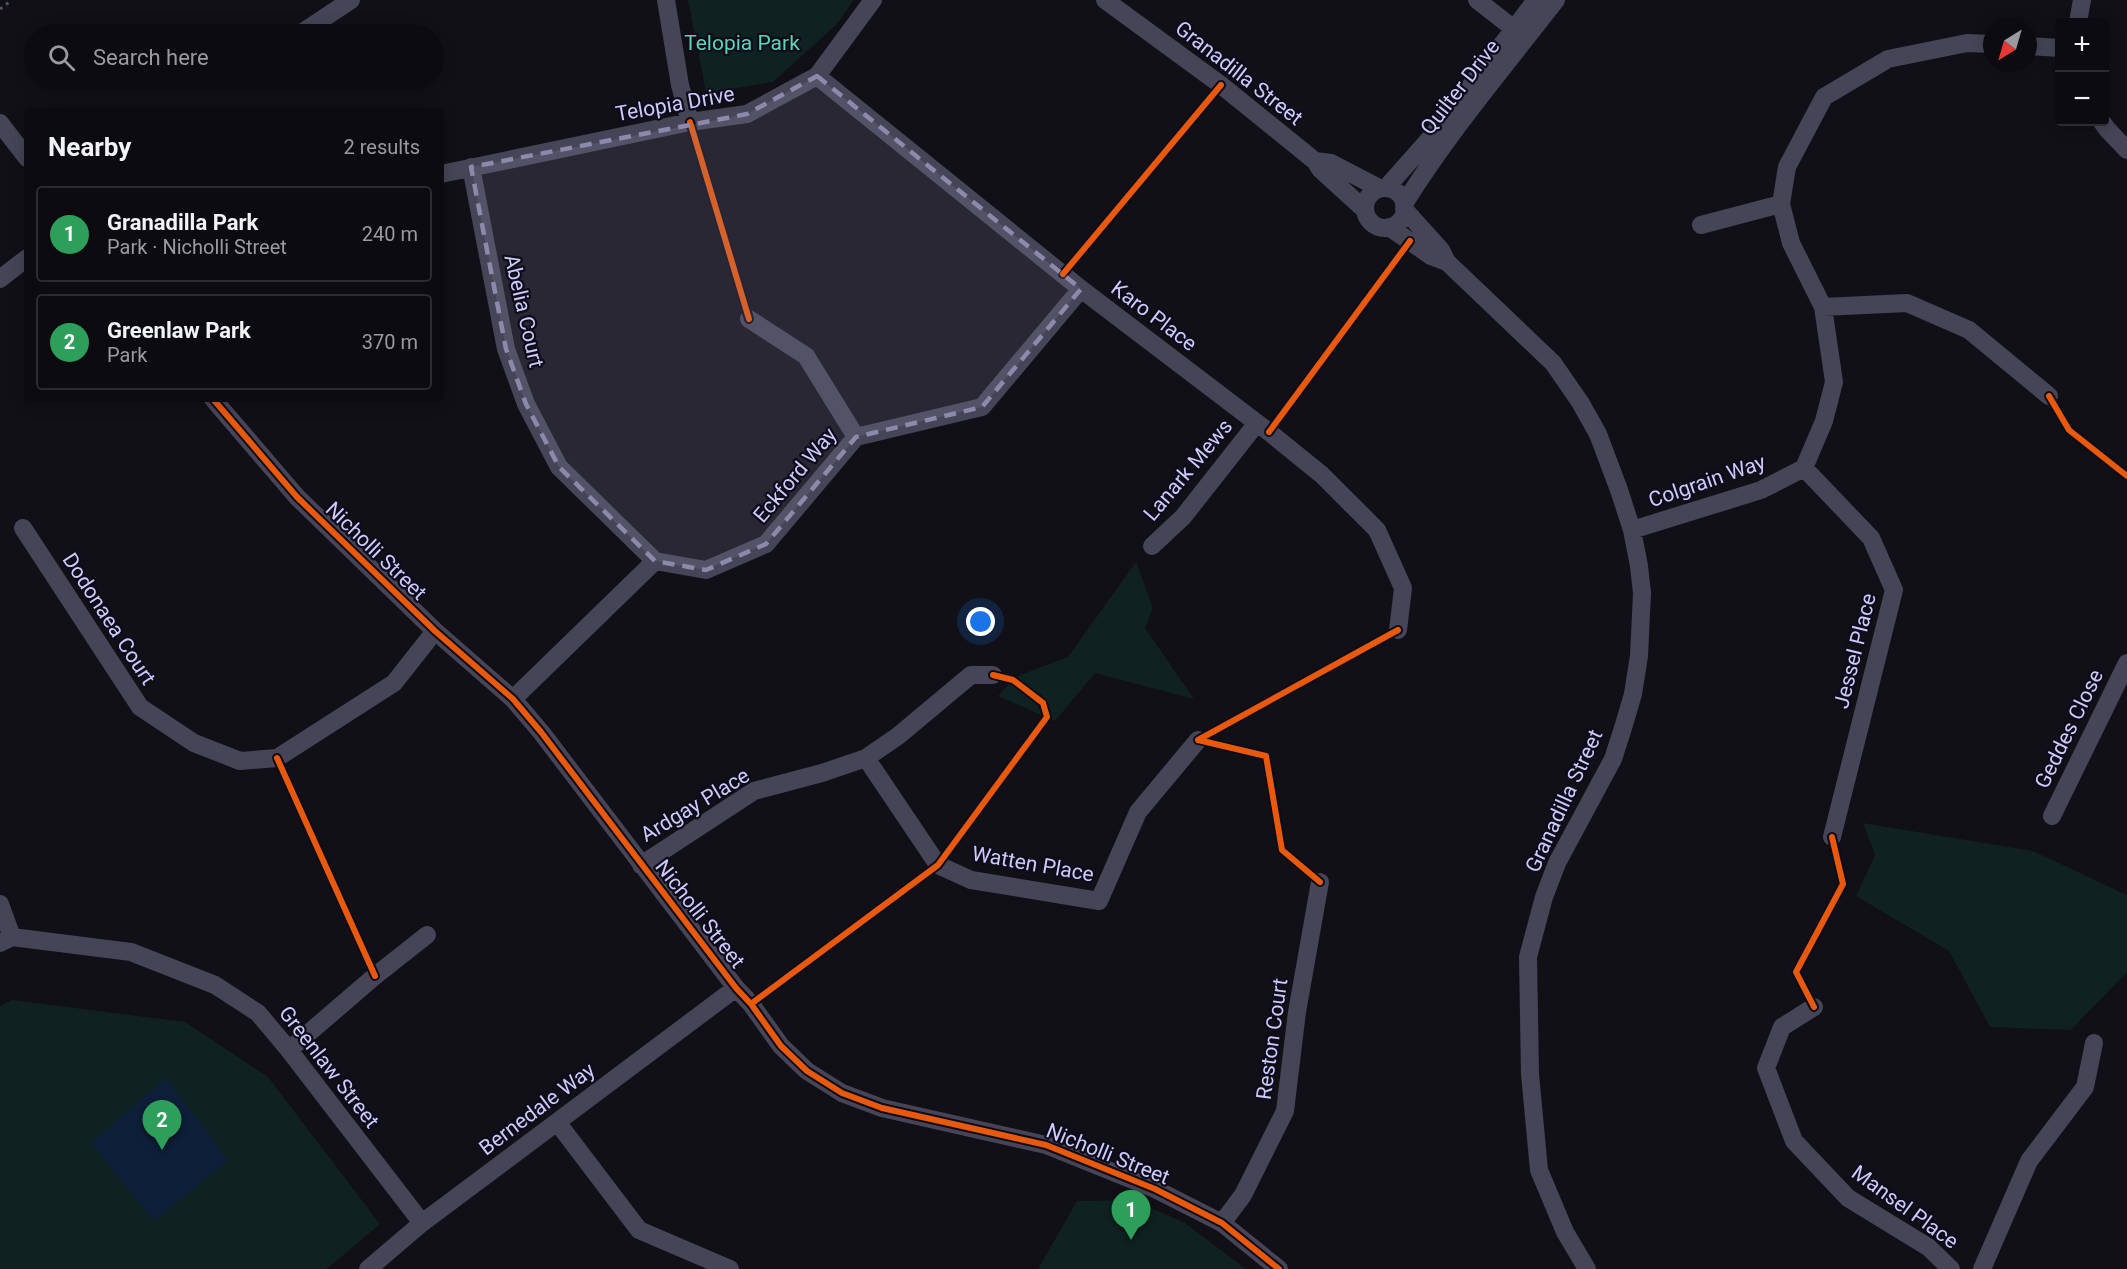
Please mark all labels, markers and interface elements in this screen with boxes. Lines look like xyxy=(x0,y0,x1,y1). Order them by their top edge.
street label: Granadilla Street xyxy=(1171,16,1307,130)
north arrow xyxy=(1983,18,2037,72)
map controls xyxy=(2055,18,2109,126)
button: + xyxy=(2055,18,2109,72)
search box xyxy=(24,24,444,90)
park label: Telopia Park xyxy=(684,31,800,55)
street label: Quilter Drive xyxy=(1416,35,1504,139)
icon: search xyxy=(45,41,78,74)
text: Search here xyxy=(93,45,209,70)
button: − xyxy=(2055,72,2109,126)
street label: Telopia Drive xyxy=(614,82,736,126)
text: Nearby xyxy=(48,132,131,162)
text: 2 results xyxy=(344,135,420,159)
text: Granadilla Park xyxy=(107,210,258,235)
text: 1 xyxy=(64,222,75,246)
text: 240 m xyxy=(362,222,418,246)
text: Park · Nicholli Street xyxy=(107,235,287,259)
street label: Abelia Court xyxy=(499,252,549,370)
street label: Karo Place xyxy=(1107,276,1201,356)
text: Greenlaw Park xyxy=(107,318,251,343)
text: 2 xyxy=(64,330,75,354)
text: 370 m xyxy=(362,330,418,354)
text: Park xyxy=(107,343,147,367)
street label: Lanark Mews xyxy=(1139,414,1237,526)
street label: Eckford Way xyxy=(748,423,842,527)
street label: Colgrain Way xyxy=(1645,450,1769,512)
street label: Nicholli Street xyxy=(321,497,431,605)
street label: Dodonaea Court xyxy=(58,549,161,689)
street label: Jessel Place xyxy=(1829,591,1881,711)
your location xyxy=(966,607,995,636)
street label: Geddes Close xyxy=(2030,666,2108,792)
street label: Granadilla Street xyxy=(1520,726,1608,876)
street label: Ardgay Place xyxy=(636,763,754,847)
street label: Watten Place xyxy=(970,841,1096,887)
street label: Nicholli Street xyxy=(650,855,750,973)
street label: Reston Court xyxy=(1252,977,1292,1101)
street label: Greenlaw Street xyxy=(274,1001,384,1133)
street label: Bernedale Way xyxy=(475,1058,599,1160)
pin: 2 xyxy=(142,1100,182,1150)
street label: Nicholli Street xyxy=(1043,1118,1173,1190)
street label: Mansel Place xyxy=(1847,1160,1963,1254)
pin: 1 xyxy=(1112,1190,1150,1240)

